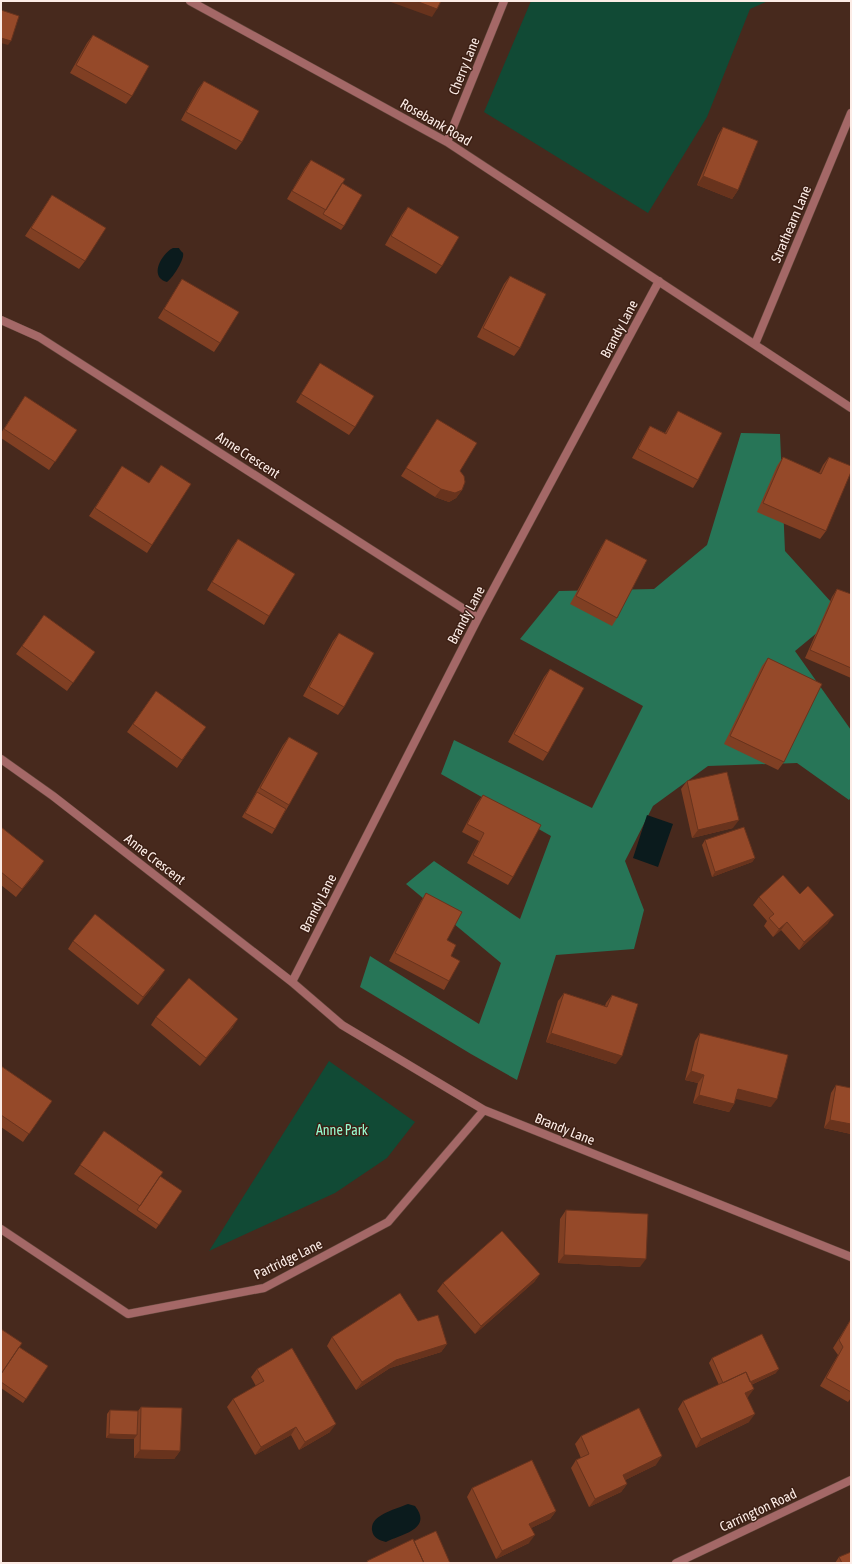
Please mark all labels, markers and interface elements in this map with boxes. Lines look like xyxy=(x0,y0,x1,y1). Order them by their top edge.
street label: Cherry Lane xyxy=(445,35,483,97)
street label: Rosebank Road xyxy=(398,95,474,149)
street label: Strathearn Lane xyxy=(768,183,814,265)
street label: Brandy Lane xyxy=(597,297,641,361)
street label: Anne Crescent xyxy=(213,428,283,482)
street label: Brandy Lane xyxy=(444,583,488,647)
street label: Anne Crescent xyxy=(121,830,189,888)
street label: Brandy Lane xyxy=(297,871,339,935)
street label: Brandy Lane xyxy=(533,1110,597,1148)
park label: Anne Park xyxy=(316,1122,368,1138)
street label: Partridge Lane xyxy=(251,1236,325,1282)
street label: Carrington Road xyxy=(717,1485,799,1535)

